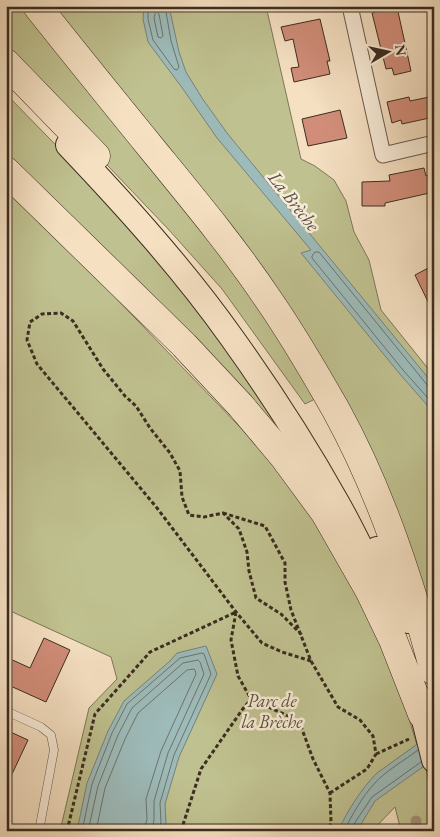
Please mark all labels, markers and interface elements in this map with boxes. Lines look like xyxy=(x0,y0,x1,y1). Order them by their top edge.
north arrow xyxy=(362,28,412,78)
text: N xyxy=(391,43,411,58)
water label: La Brèche xyxy=(262,165,326,237)
park label: Parc de la Brèche xyxy=(241,689,303,733)

